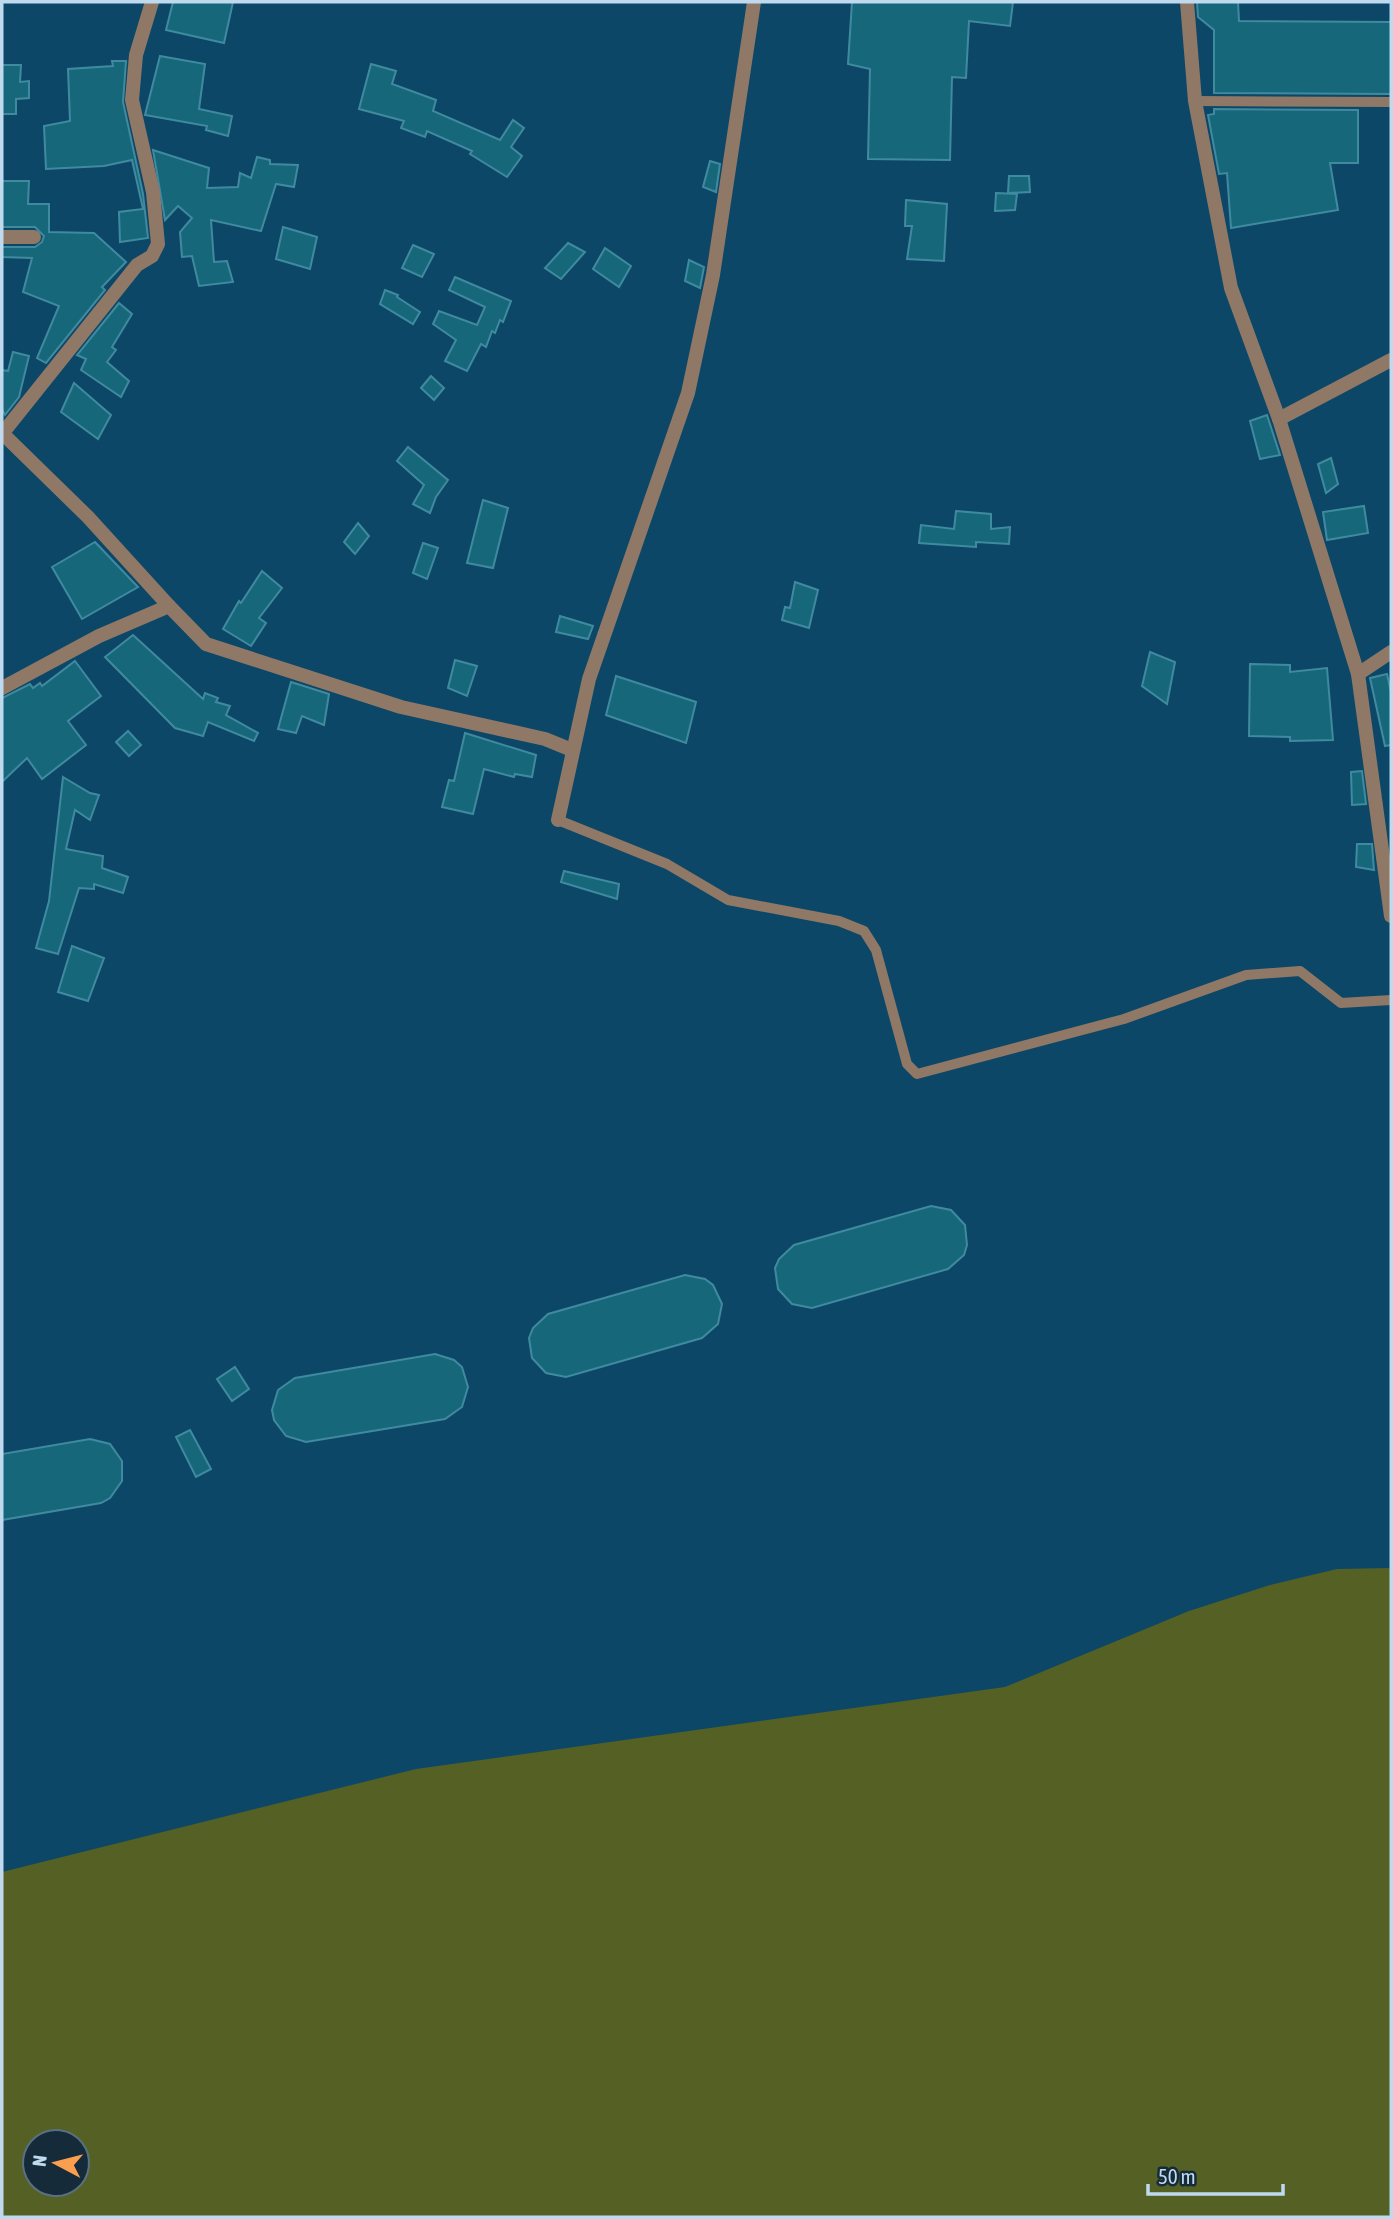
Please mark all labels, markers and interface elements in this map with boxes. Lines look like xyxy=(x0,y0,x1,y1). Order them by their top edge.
north arrow xyxy=(21,2128,91,2198)
scale bar xyxy=(1148,2152,1283,2196)
text: N xyxy=(28,2154,51,2168)
text: 50 m xyxy=(1158,2164,1196,2188)

